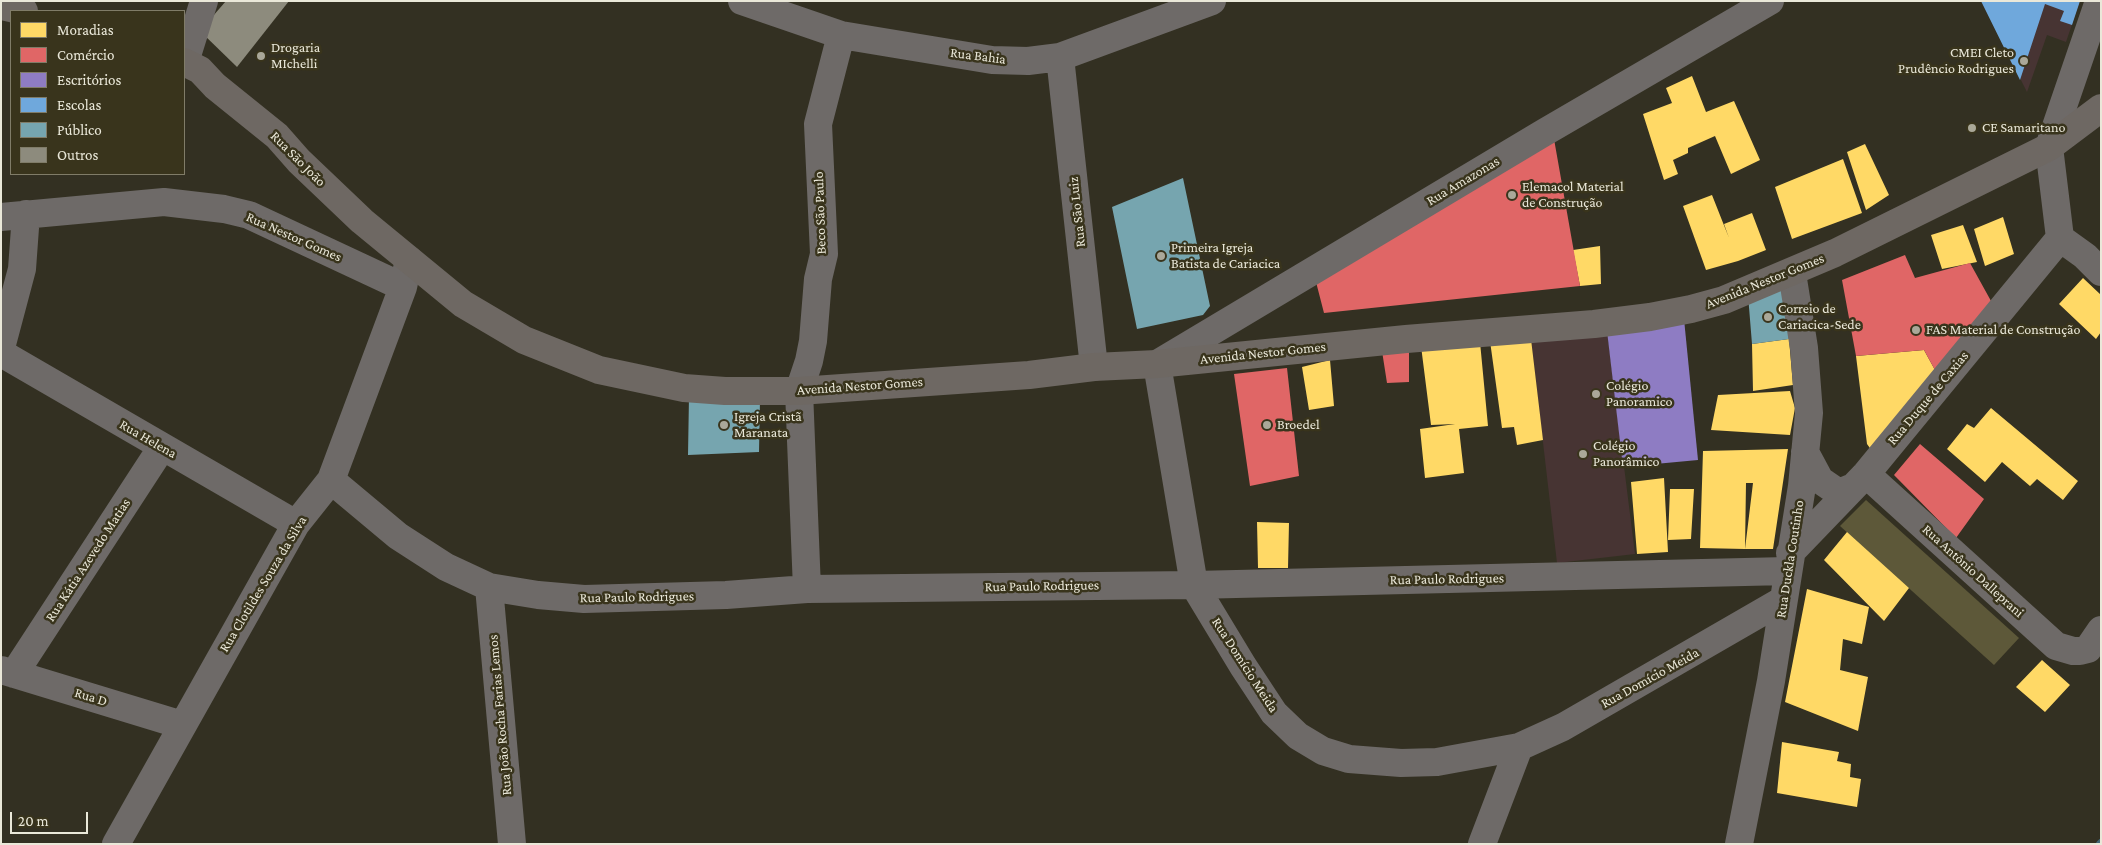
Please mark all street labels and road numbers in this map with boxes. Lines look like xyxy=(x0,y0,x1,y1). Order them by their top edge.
street label: Rua Bahia xyxy=(949,44,1007,68)
street label: Rua São João xyxy=(267,128,329,190)
street label: Rua Amazonas xyxy=(1423,153,1503,209)
street label: Beco São Paulo xyxy=(810,171,830,255)
street label: Rua São Luiz xyxy=(1065,176,1089,248)
street label: Rua Nestor Gomes xyxy=(244,208,344,266)
street label: Avenida Nestor Gomes xyxy=(1703,250,1827,312)
street label: Avenida Nestor Gomes xyxy=(1199,338,1327,368)
street label: Rua Duque de Caxias xyxy=(1884,348,1972,448)
street label: Avenida Nestor Gomes xyxy=(796,373,924,399)
street label: Rua Helena xyxy=(116,416,180,462)
street label: Rua Kátia Azevedo Matias xyxy=(42,495,134,625)
street label: Rua Duckla Coutinho xyxy=(1772,499,1808,619)
street label: Rua Clotildes Souza da Silva xyxy=(216,513,310,655)
street label: Rua Antônio Dalleprani xyxy=(1919,521,2027,621)
street label: Rua Paulo Rodrigues xyxy=(1390,570,1504,588)
street label: Rua Paulo Rodrigues xyxy=(985,577,1099,595)
street label: Rua Paulo Rodrigues xyxy=(580,588,694,606)
street label: Rua Domício Meida xyxy=(1208,614,1282,716)
street label: Rua João Rocha Farias Lemos xyxy=(485,634,515,796)
street label: Rua Domício Meida xyxy=(1598,644,1702,712)
street label: Rua D xyxy=(73,684,109,710)

